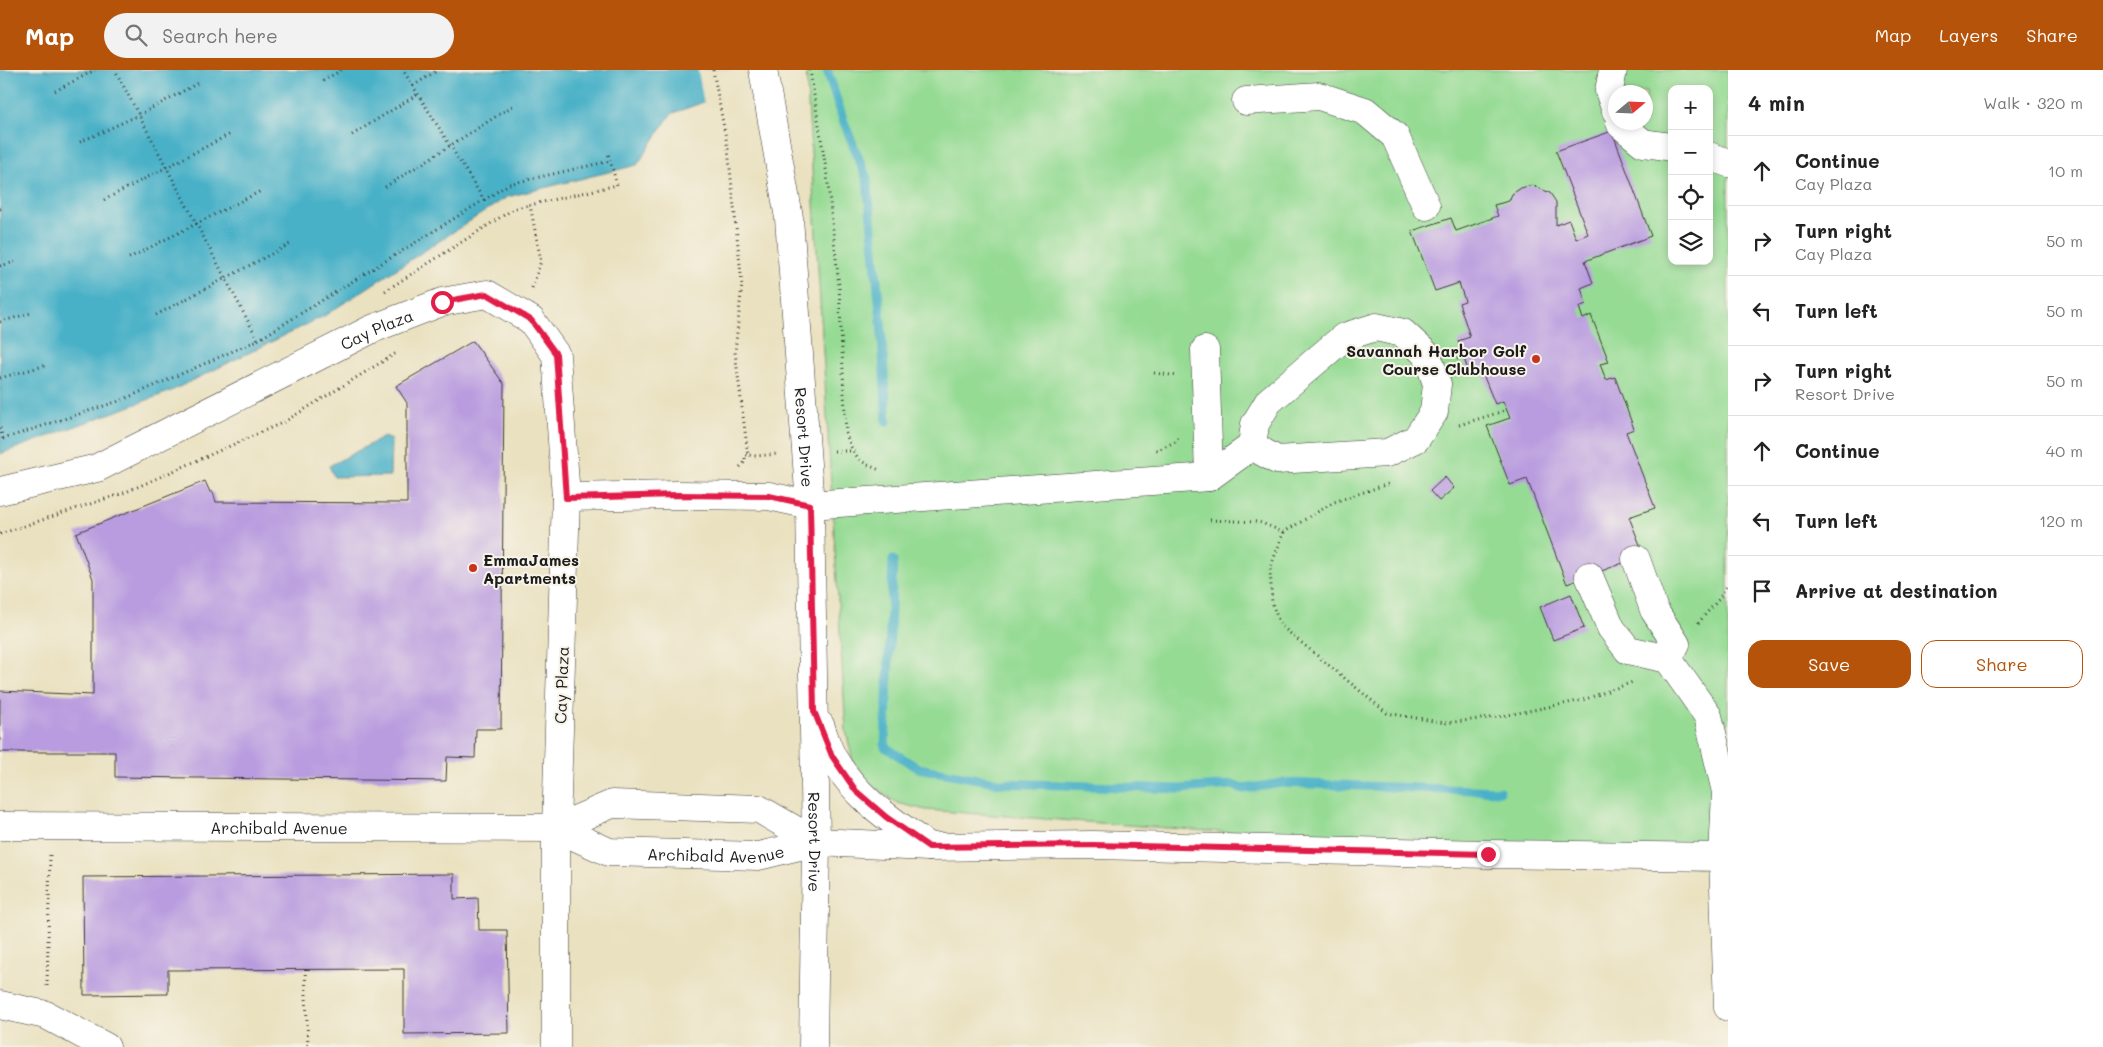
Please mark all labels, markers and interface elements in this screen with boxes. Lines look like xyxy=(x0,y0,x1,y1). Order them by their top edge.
search box xyxy=(104,13,454,58)
text: Map xyxy=(25,20,74,51)
icon: search xyxy=(122,21,150,49)
text: Search here xyxy=(162,23,278,48)
text: Map xyxy=(1875,23,1911,47)
text: Layers xyxy=(1939,23,1998,47)
text: Share xyxy=(2026,23,2078,47)
north arrow xyxy=(1608,85,1653,130)
map controls xyxy=(1668,85,1713,265)
button: + xyxy=(1668,85,1713,130)
text: 4 min xyxy=(1748,89,1805,116)
text: Walk · 320 m xyxy=(1983,92,2083,113)
button: − xyxy=(1668,130,1713,175)
text: Continue xyxy=(1795,148,1880,173)
icon: ahead xyxy=(1748,157,1776,185)
text: 10 m xyxy=(2048,160,2083,181)
text: Cay Plaza xyxy=(1795,173,1873,194)
button: locate xyxy=(1668,175,1713,220)
text: Turn right xyxy=(1795,218,1892,243)
button: layers xyxy=(1668,220,1713,265)
icon: right xyxy=(1748,227,1776,255)
text: 50 m xyxy=(2046,230,2083,251)
text: Cay Plaza xyxy=(1795,243,1873,264)
route start xyxy=(431,291,454,314)
icon: left xyxy=(1748,297,1776,325)
text: Turn left xyxy=(1795,298,1878,323)
text: 50 m xyxy=(2046,300,2083,321)
street label: Cay Plaza xyxy=(336,304,416,354)
place label: Savannah Harbor Golf Course Clubhouse xyxy=(1346,340,1527,379)
marker: Savannah Harbor Golf Course Clubhouse xyxy=(1530,353,1542,365)
text: Turn right xyxy=(1795,358,1892,383)
icon: right xyxy=(1748,367,1776,395)
text: 50 m xyxy=(2046,370,2083,391)
text: Resort Drive xyxy=(1795,383,1895,404)
street label: Resort Drive xyxy=(791,387,819,488)
icon: ahead xyxy=(1748,437,1776,465)
text: Continue xyxy=(1795,438,1880,463)
text: 40 m xyxy=(2046,440,2083,461)
icon: left xyxy=(1748,507,1776,535)
text: Turn left xyxy=(1795,508,1878,533)
text: 120 m xyxy=(2039,510,2083,531)
place label: EmmaJames Apartments xyxy=(483,549,579,588)
marker: EmmaJames Apartments xyxy=(467,562,479,574)
icon: arrive xyxy=(1748,577,1776,605)
text: Arrive at destination xyxy=(1795,578,1998,603)
button: Save xyxy=(1748,640,1911,688)
button: Share xyxy=(1921,640,2083,688)
street label: Cay Plaza xyxy=(549,646,573,724)
street label: Resort Drive xyxy=(805,792,827,892)
street label: Archibald Avenue xyxy=(210,816,348,838)
street label: Archibald Avenue xyxy=(647,840,786,867)
route end xyxy=(1477,843,1500,866)

